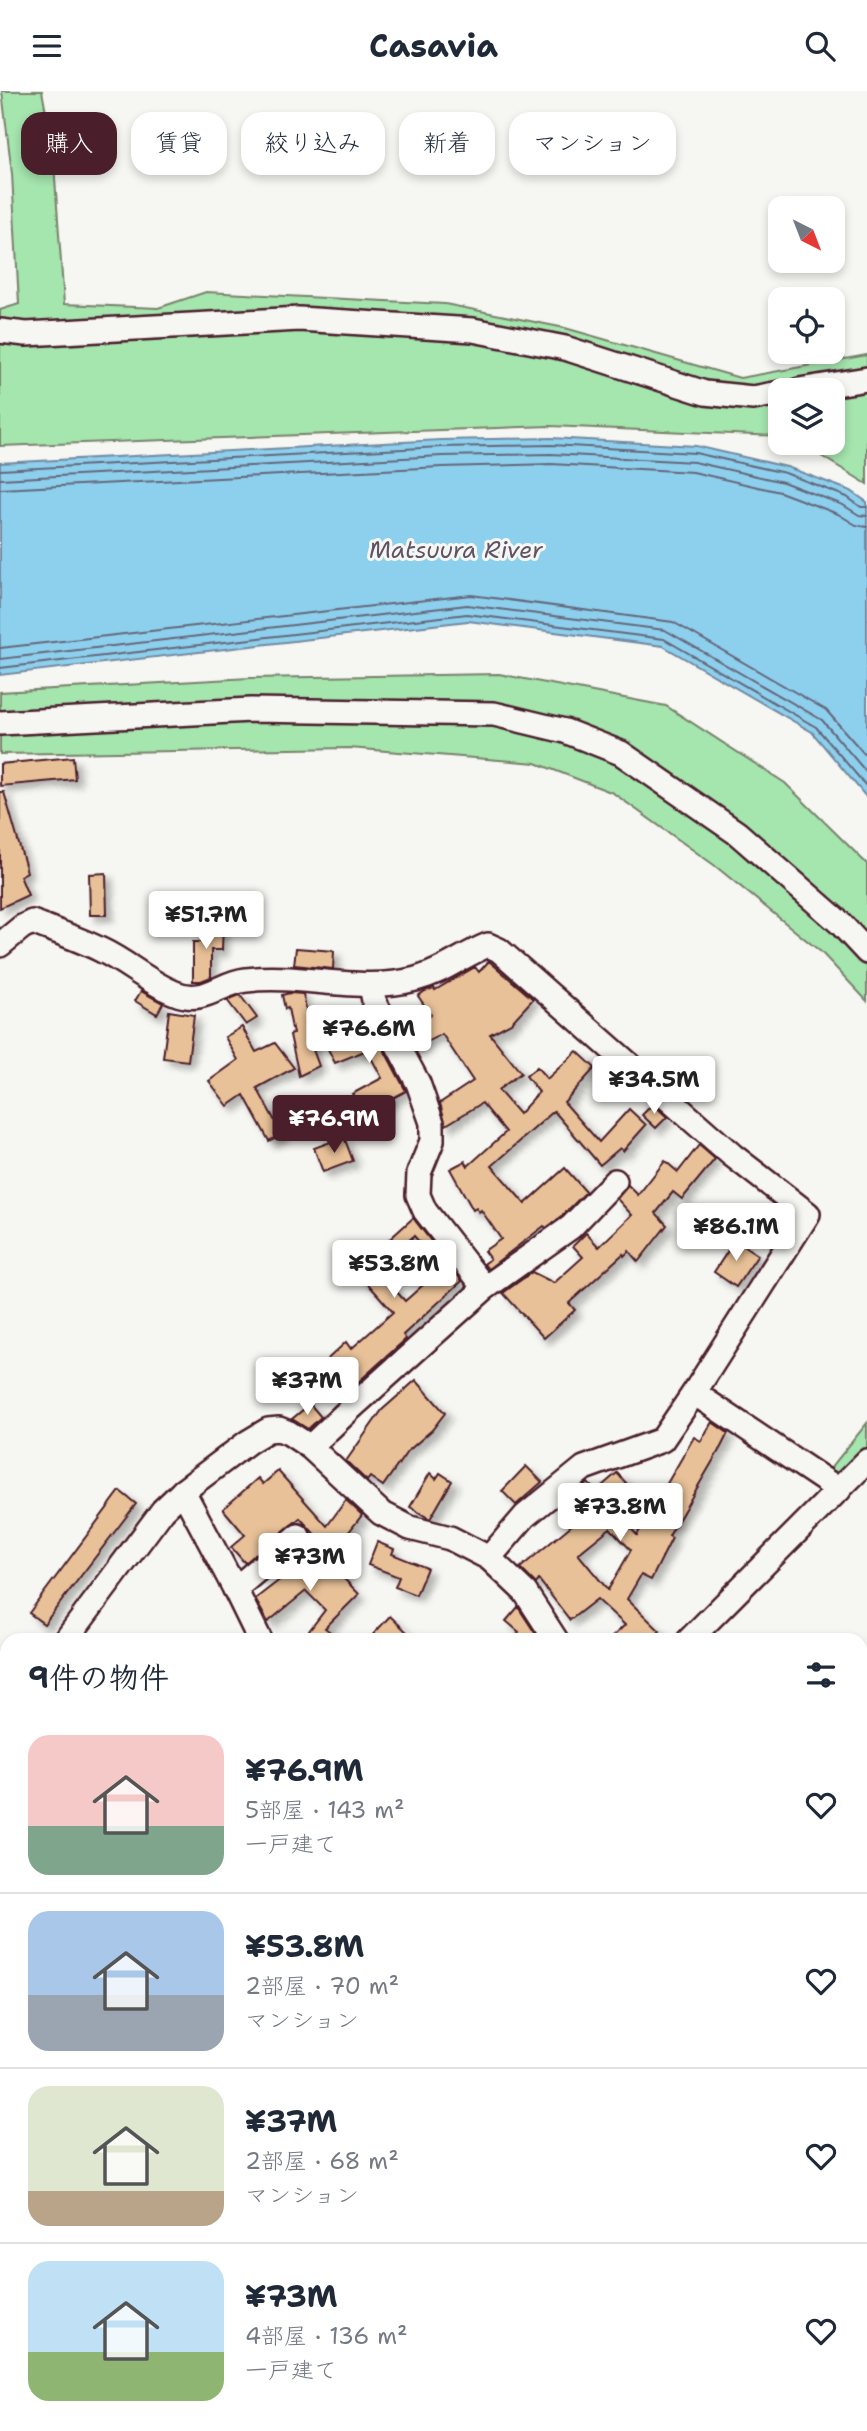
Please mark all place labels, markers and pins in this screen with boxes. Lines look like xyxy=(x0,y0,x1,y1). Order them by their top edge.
pin: ¥51.7M xyxy=(149,891,263,951)
pin: ¥76.6M xyxy=(312,1005,426,1065)
pin: ¥34.5M xyxy=(597,1056,711,1116)
pin: ¥76.9M xyxy=(277,1095,391,1155)
pin: ¥86.1M xyxy=(679,1203,793,1263)
pin: ¥53.8M xyxy=(337,1241,451,1300)
pin: ¥37M xyxy=(266,1357,348,1417)
pin: ¥73.8M xyxy=(563,1483,677,1543)
pin: ¥73M xyxy=(269,1533,351,1593)

